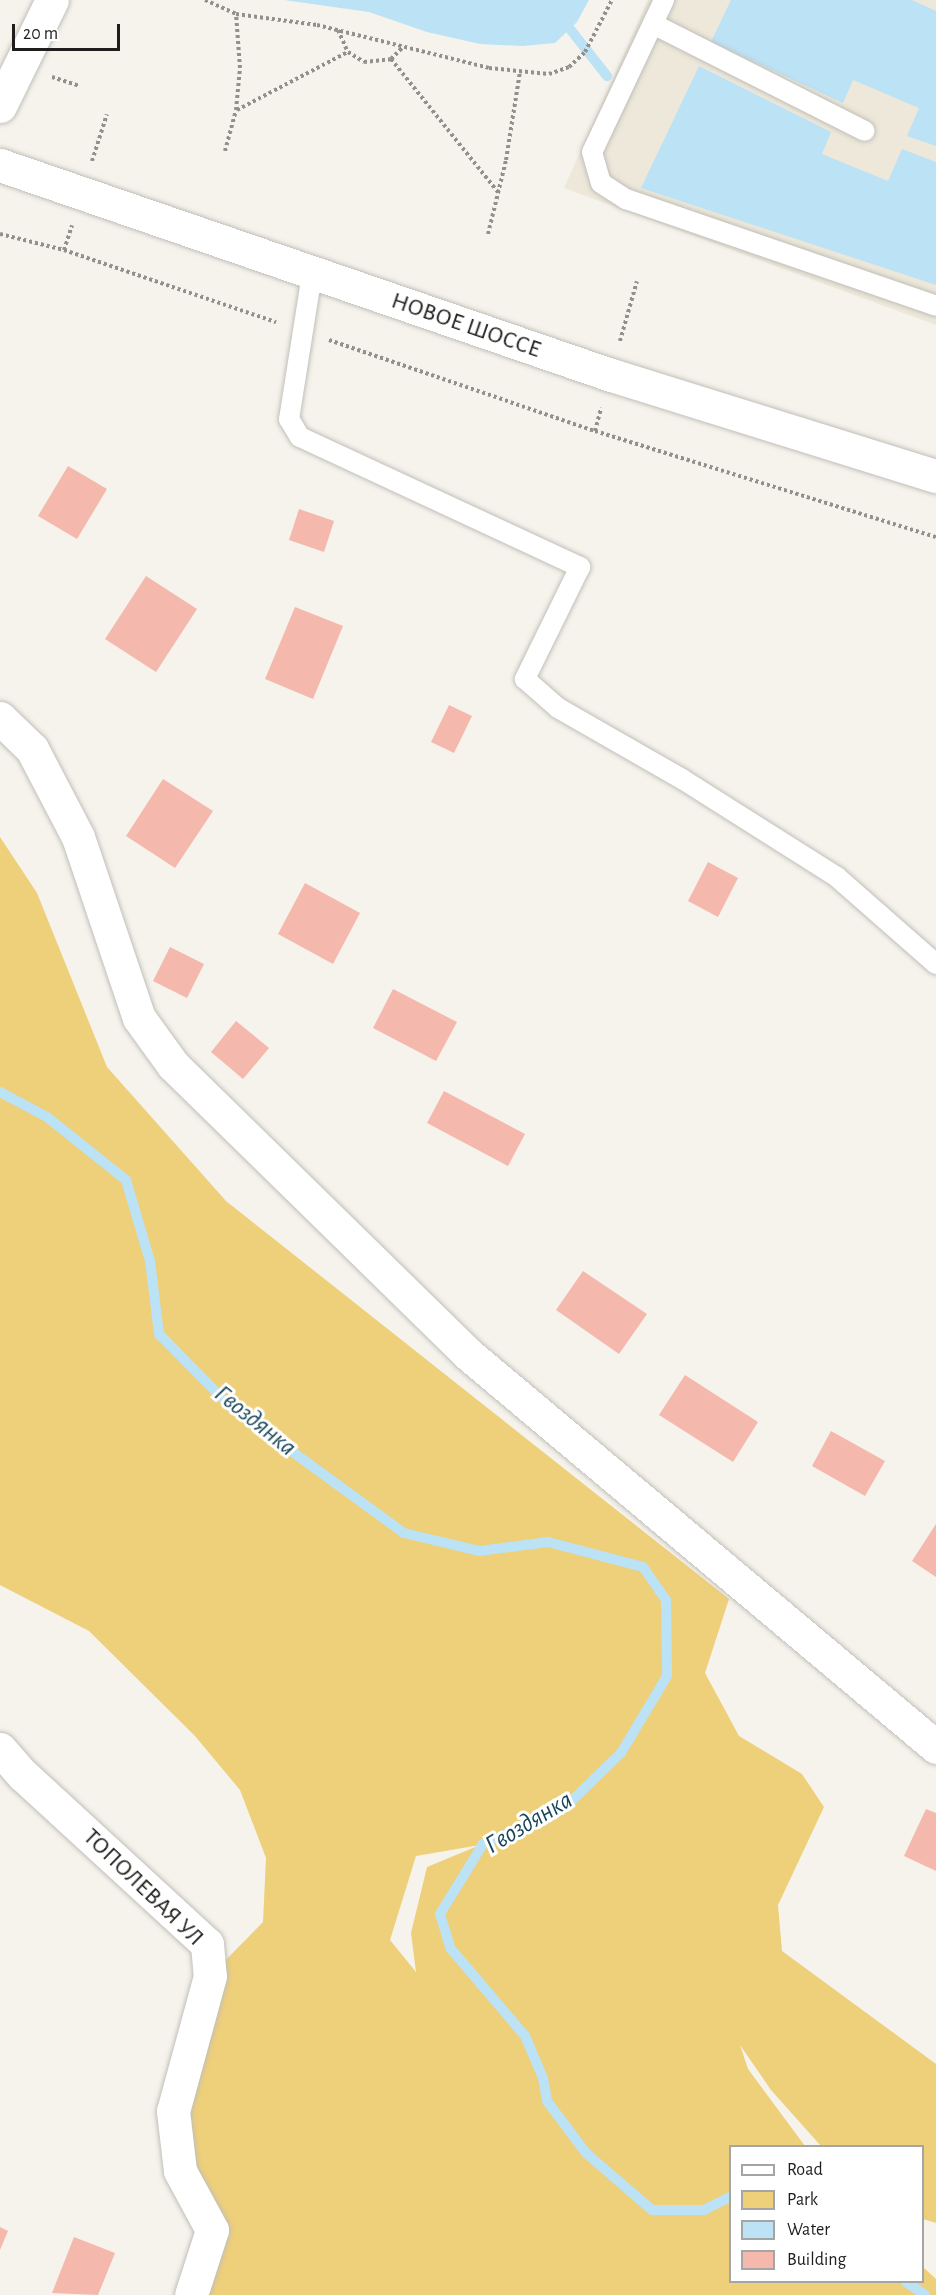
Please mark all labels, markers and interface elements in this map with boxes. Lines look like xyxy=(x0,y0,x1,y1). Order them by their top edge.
scale bar xyxy=(15,12,123,50)
text: 20 m xyxy=(23,25,58,43)
street label: НОВОЕ ШОССЕ xyxy=(387,287,545,365)
water label: Гвоздянка xyxy=(208,1379,302,1463)
water label: Гвоздянка xyxy=(480,1785,578,1861)
street label: ТОПОЛЕВАЯ УЛ xyxy=(77,1823,209,1953)
legend xyxy=(729,2145,924,2283)
text: Road xyxy=(787,2161,823,2179)
text: Park xyxy=(787,2191,818,2209)
text: Water xyxy=(787,2221,830,2239)
text: Building xyxy=(787,2251,846,2269)

